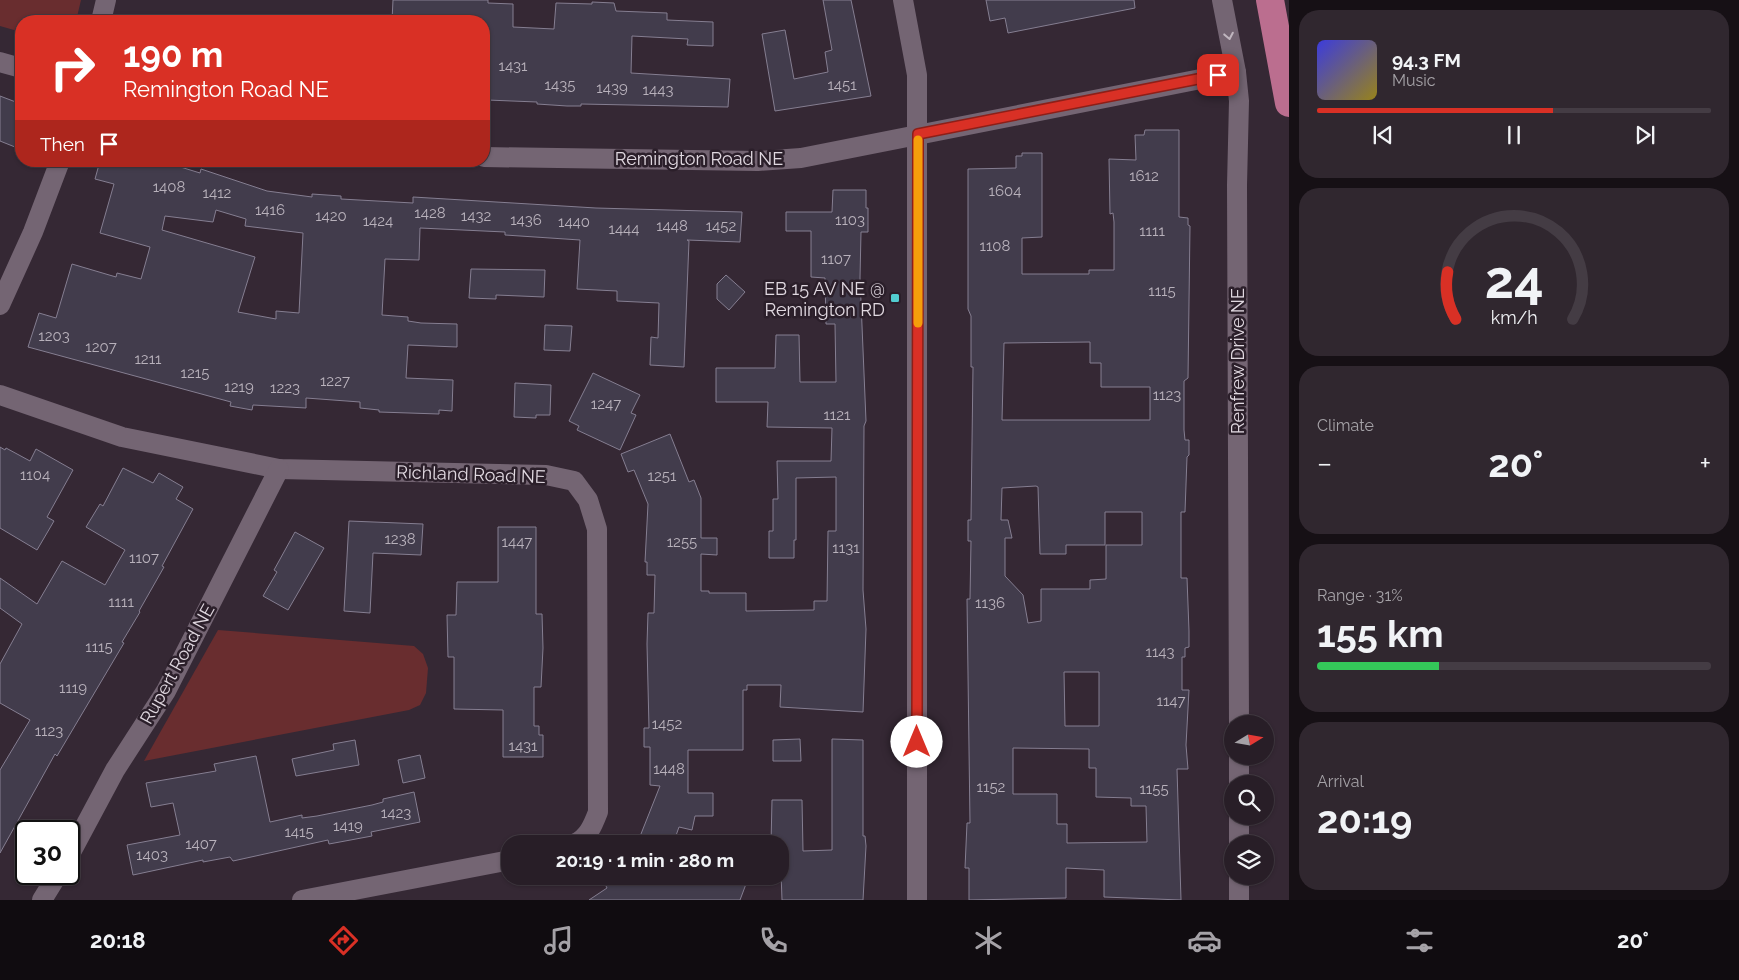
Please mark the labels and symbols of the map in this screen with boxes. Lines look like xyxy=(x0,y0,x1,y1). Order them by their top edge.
one-way arrow xyxy=(1223,31,1234,40)
pin xyxy=(1197,54,1239,96)
house number: 1431 xyxy=(498,57,528,75)
house number: 1435 xyxy=(545,76,575,94)
house number: 1451 xyxy=(827,76,857,94)
house number: 1439 xyxy=(596,79,628,97)
house number: 1443 xyxy=(643,81,673,99)
street label: Remington Road NE xyxy=(615,148,783,169)
house number: 1612 xyxy=(1129,167,1159,185)
house number: 1408 xyxy=(153,178,185,196)
house number: 1604 xyxy=(989,182,1021,200)
house number: 1412 xyxy=(203,184,232,202)
house number: 1416 xyxy=(255,201,285,219)
house number: 1428 xyxy=(414,204,446,222)
house number: 1420 xyxy=(315,207,347,225)
house number: 1432 xyxy=(461,207,491,225)
house number: 1436 xyxy=(510,211,542,229)
house number: 1103 xyxy=(835,211,865,229)
house number: 1424 xyxy=(363,212,393,230)
house number: 1440 xyxy=(558,213,590,231)
house number: 1448 xyxy=(656,217,688,235)
house number: 1452 xyxy=(706,217,736,235)
house number: 1444 xyxy=(609,220,640,238)
house number: 1111 xyxy=(1139,222,1165,240)
house number: 1108 xyxy=(980,237,1011,255)
house number: 1107 xyxy=(821,250,851,268)
place label: EB 15 AV NE @ Remington RD xyxy=(764,278,885,320)
house number: 1115 xyxy=(1148,282,1176,300)
street label: Renfrew Drive NE xyxy=(1227,288,1248,434)
marker: EB 15 AV NE @ Remington RD xyxy=(889,292,901,304)
house number: 1203 xyxy=(38,327,70,345)
house number: 1207 xyxy=(85,338,117,356)
house number: 1211 xyxy=(134,350,162,368)
house number: 1215 xyxy=(181,364,209,382)
house number: 1227 xyxy=(320,372,350,390)
house number: 1219 xyxy=(224,378,254,396)
house number: 1223 xyxy=(270,379,300,397)
house number: 1123 xyxy=(1153,386,1181,404)
house number: 1247 xyxy=(591,395,621,413)
house number: 1121 xyxy=(823,406,851,424)
street label: Richland Road NE xyxy=(396,461,546,487)
house number: 1104 xyxy=(20,466,50,484)
house number: 1251 xyxy=(648,467,677,485)
house number: 1238 xyxy=(384,530,416,548)
house number: 1447 xyxy=(502,533,532,551)
house number: 1255 xyxy=(667,533,697,551)
house number: 1131 xyxy=(832,539,860,557)
house number: 1107 xyxy=(129,549,159,567)
house number: 1111 xyxy=(108,593,134,611)
house number: 1136 xyxy=(975,594,1005,612)
street label: Rupert Road NE xyxy=(135,600,219,727)
house number: 1115 xyxy=(85,638,113,656)
house number: 1143 xyxy=(1145,643,1175,661)
house number: 1119 xyxy=(59,679,87,697)
house number: 1147 xyxy=(1157,692,1185,710)
house number: 1452 xyxy=(652,715,682,733)
position arrow xyxy=(890,715,942,767)
north arrow xyxy=(1224,715,1274,765)
house number: 1123 xyxy=(35,722,63,740)
house number: 1431 xyxy=(508,737,538,755)
house number: 1448 xyxy=(653,760,685,778)
house number: 1152 xyxy=(977,778,1006,796)
house number: 1155 xyxy=(1139,780,1169,798)
house number: 1423 xyxy=(381,804,411,822)
house number: 1419 xyxy=(333,817,363,835)
speed limit sign: 30 xyxy=(15,820,80,885)
house number: 1415 xyxy=(284,823,314,841)
house number: 1407 xyxy=(185,835,217,853)
house number: 1403 xyxy=(136,846,168,864)

